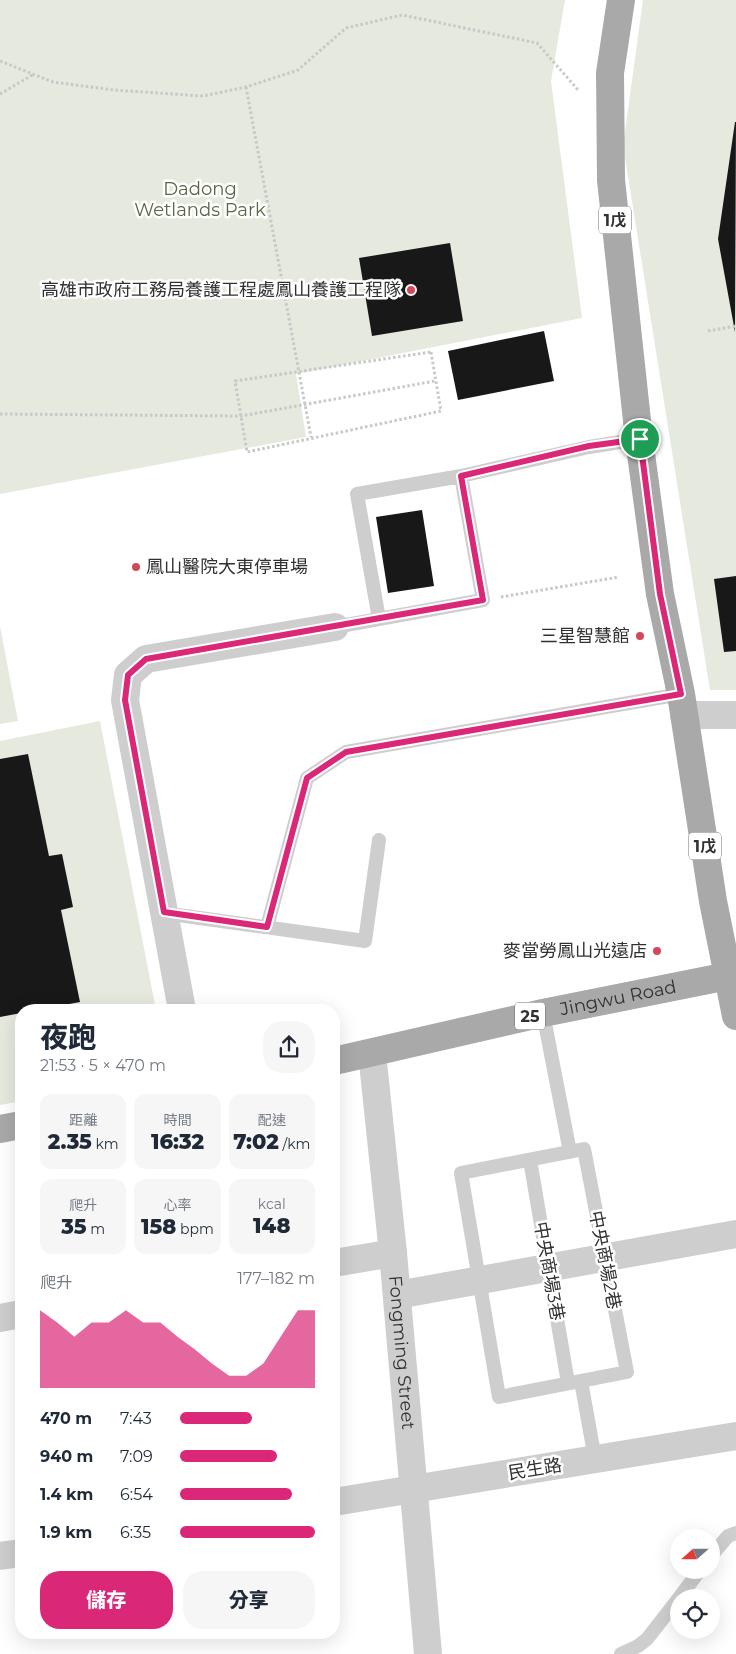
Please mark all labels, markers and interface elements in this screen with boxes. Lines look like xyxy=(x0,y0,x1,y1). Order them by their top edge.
park label: Dadong Wetlands Park xyxy=(134,178,266,221)
road number: 1戊 xyxy=(599,206,631,234)
place label: 高雄市政府工務局養護工程處鳳山養護工程隊 xyxy=(41,279,401,301)
marker: 高雄市政府工務局養護工程處鳳山養護工程隊 xyxy=(405,284,417,296)
pin xyxy=(619,418,661,460)
icon: arrive xyxy=(626,425,654,453)
place label: 鳳山醫院大東停車場 xyxy=(146,556,308,578)
marker: 鳳山醫院大東停車場 xyxy=(130,561,142,573)
place label: 三星智慧館 xyxy=(540,625,630,647)
marker: 三星智慧館 xyxy=(634,630,646,642)
road number: 1戊 xyxy=(689,832,721,859)
place label: 麥當勞鳳山光遠店 xyxy=(503,940,647,962)
marker: 麥當勞鳳山光遠店 xyxy=(651,945,663,957)
street label: Jingwu Road xyxy=(557,976,678,1021)
road number: 25 xyxy=(515,1002,545,1030)
text: 夜跑 xyxy=(40,1020,96,1054)
button: share xyxy=(263,1021,315,1073)
text: 21:53 · 5 × 470 m xyxy=(40,1056,166,1075)
text: 距離 xyxy=(69,1111,97,1129)
text: 時間 xyxy=(163,1111,191,1129)
text: 配速 xyxy=(258,1111,286,1129)
text: 2.35 xyxy=(48,1129,92,1154)
text: 16:32 xyxy=(151,1129,204,1154)
text: 7:02 xyxy=(233,1129,279,1154)
text: km xyxy=(92,1135,119,1153)
text: /km xyxy=(279,1135,310,1153)
text: kcal xyxy=(258,1195,286,1213)
text: 爬升 xyxy=(69,1196,97,1214)
text: 心率 xyxy=(163,1196,191,1214)
street label: 中央商場2巷 xyxy=(585,1209,625,1311)
text: 148 xyxy=(253,1213,291,1238)
text: 35 xyxy=(61,1214,87,1239)
text: 158 xyxy=(141,1214,176,1239)
text: m xyxy=(87,1220,105,1238)
text: bpm xyxy=(176,1220,214,1238)
street label: 中央商場3巷 xyxy=(529,1220,569,1322)
text: 177–182 m xyxy=(237,1269,315,1288)
text: 爬升 xyxy=(40,1273,72,1292)
street label: Fongming Street xyxy=(384,1275,419,1430)
text: 470 m xyxy=(40,1409,92,1428)
text: 7:43 xyxy=(120,1409,152,1428)
text: 940 m xyxy=(40,1447,93,1466)
text: 7:09 xyxy=(120,1447,153,1466)
street label: 民生路 xyxy=(507,1454,563,1484)
text: 1.4 km xyxy=(40,1485,93,1504)
text: 6:54 xyxy=(120,1485,153,1504)
text: 1.9 km xyxy=(40,1523,92,1542)
text: 6:35 xyxy=(120,1523,151,1542)
north arrow xyxy=(670,1529,720,1579)
map controls xyxy=(670,1529,720,1639)
button: 儲存 xyxy=(40,1571,173,1629)
button: 分享 xyxy=(183,1571,315,1629)
button: locate xyxy=(670,1589,720,1639)

